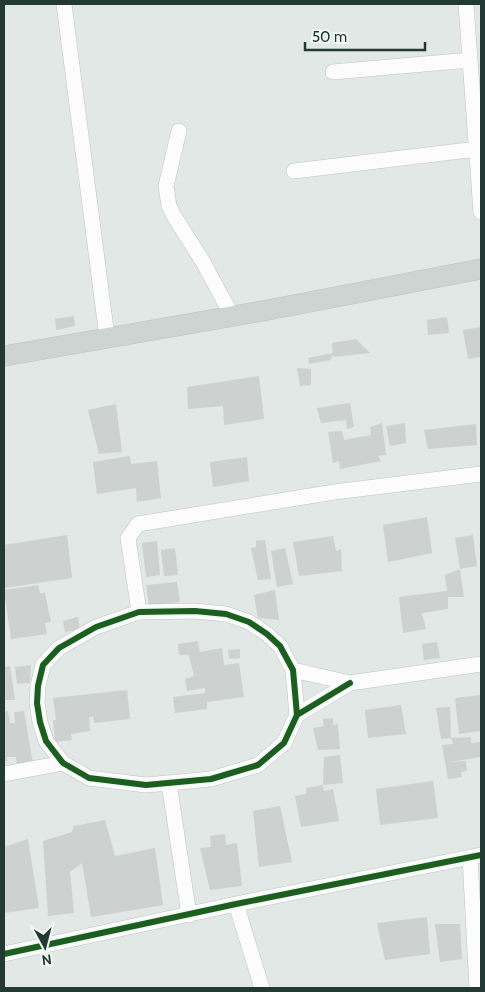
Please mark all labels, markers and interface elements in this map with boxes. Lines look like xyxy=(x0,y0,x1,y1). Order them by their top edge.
scale bar xyxy=(305,20,425,52)
text: 50 m xyxy=(312,28,347,46)
north arrow xyxy=(20,922,70,972)
text: N xyxy=(41,950,53,969)

